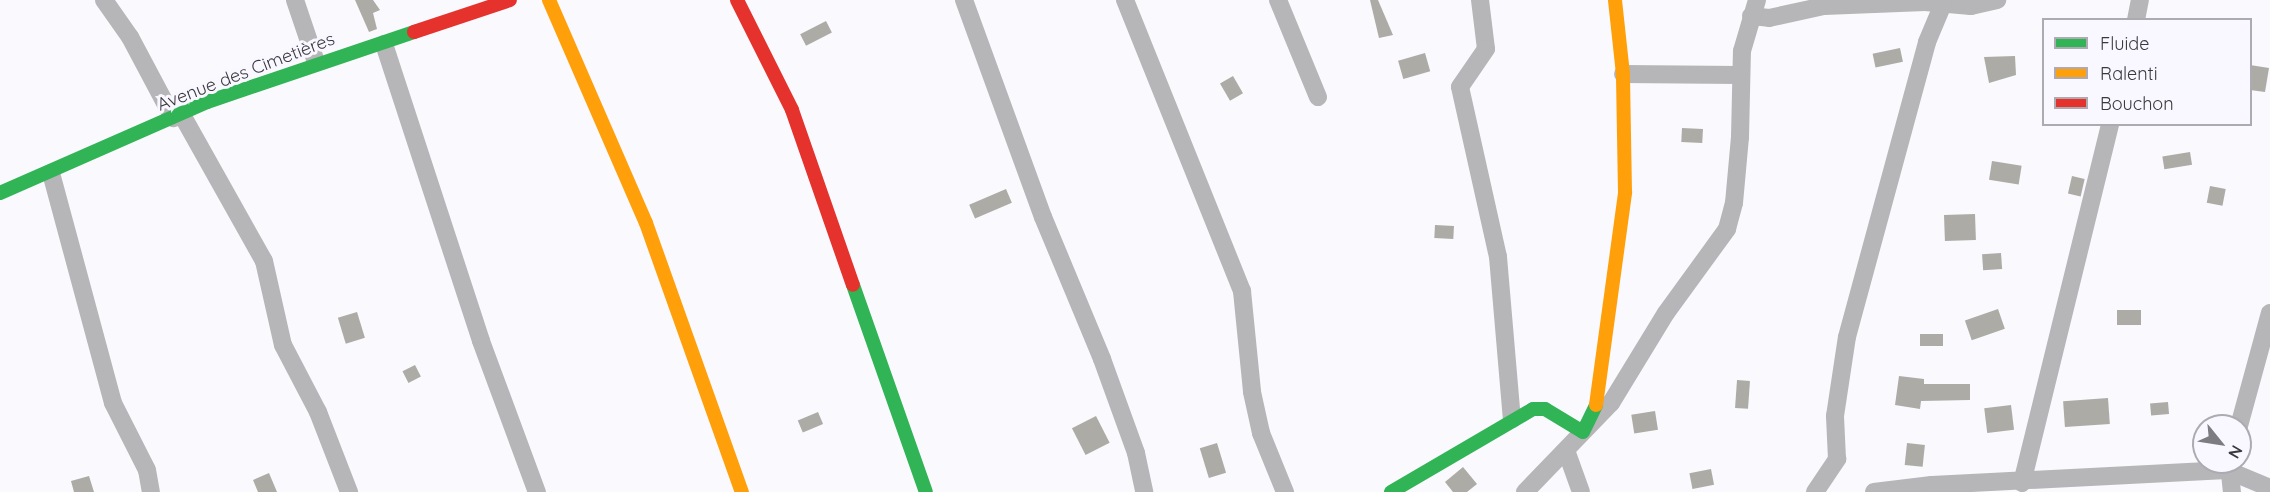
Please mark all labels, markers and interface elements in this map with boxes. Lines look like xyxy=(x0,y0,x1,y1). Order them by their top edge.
legend xyxy=(2042,18,2252,126)
street label: Avenue des Cimetières xyxy=(154,28,338,116)
text: Fluide xyxy=(2100,32,2149,55)
text: Ralenti xyxy=(2100,62,2158,85)
text: Bouchon xyxy=(2100,92,2174,115)
north arrow xyxy=(2192,414,2252,474)
text: N xyxy=(2224,442,2247,462)

